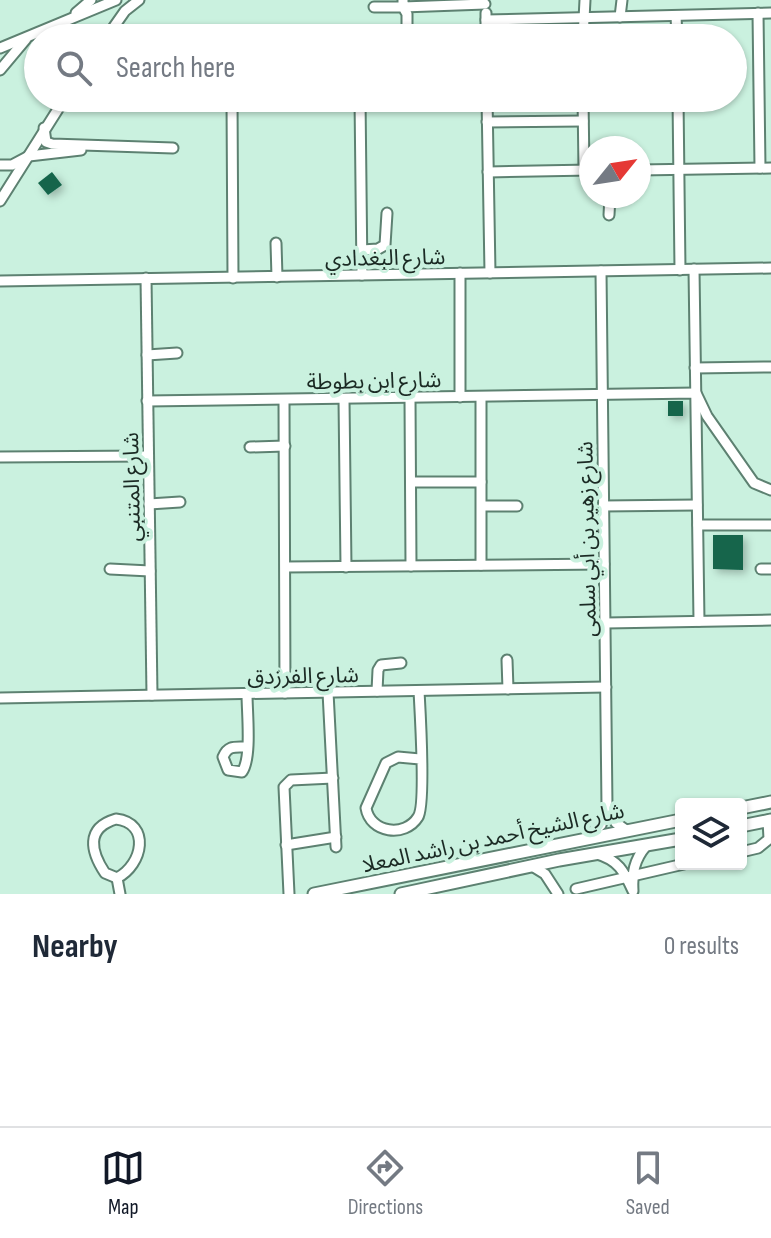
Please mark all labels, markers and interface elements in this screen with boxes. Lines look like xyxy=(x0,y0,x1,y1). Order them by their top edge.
search box xyxy=(24,24,747,112)
icon: search xyxy=(52,46,96,90)
text: Search here xyxy=(116,50,235,86)
north arrow xyxy=(579,136,651,208)
street label: شارع البغدادي xyxy=(325,244,446,275)
street label: شارع ابن بطوطة xyxy=(306,367,442,398)
street label: شارع المتنبي xyxy=(118,432,149,542)
street label: شارع زهير بن أبي سلمى xyxy=(572,441,605,637)
street label: شارع الفرزدق xyxy=(247,662,359,693)
street label: شارع الشيخ أحمد بن راشد المعلا xyxy=(360,797,627,881)
map controls xyxy=(675,798,747,870)
button: layers xyxy=(675,798,747,870)
text: Nearby xyxy=(32,926,118,967)
text: 0 results xyxy=(664,931,739,962)
tab: Map xyxy=(101,1146,145,1221)
tab: Directions xyxy=(348,1146,423,1221)
tab: Saved xyxy=(626,1146,670,1221)

